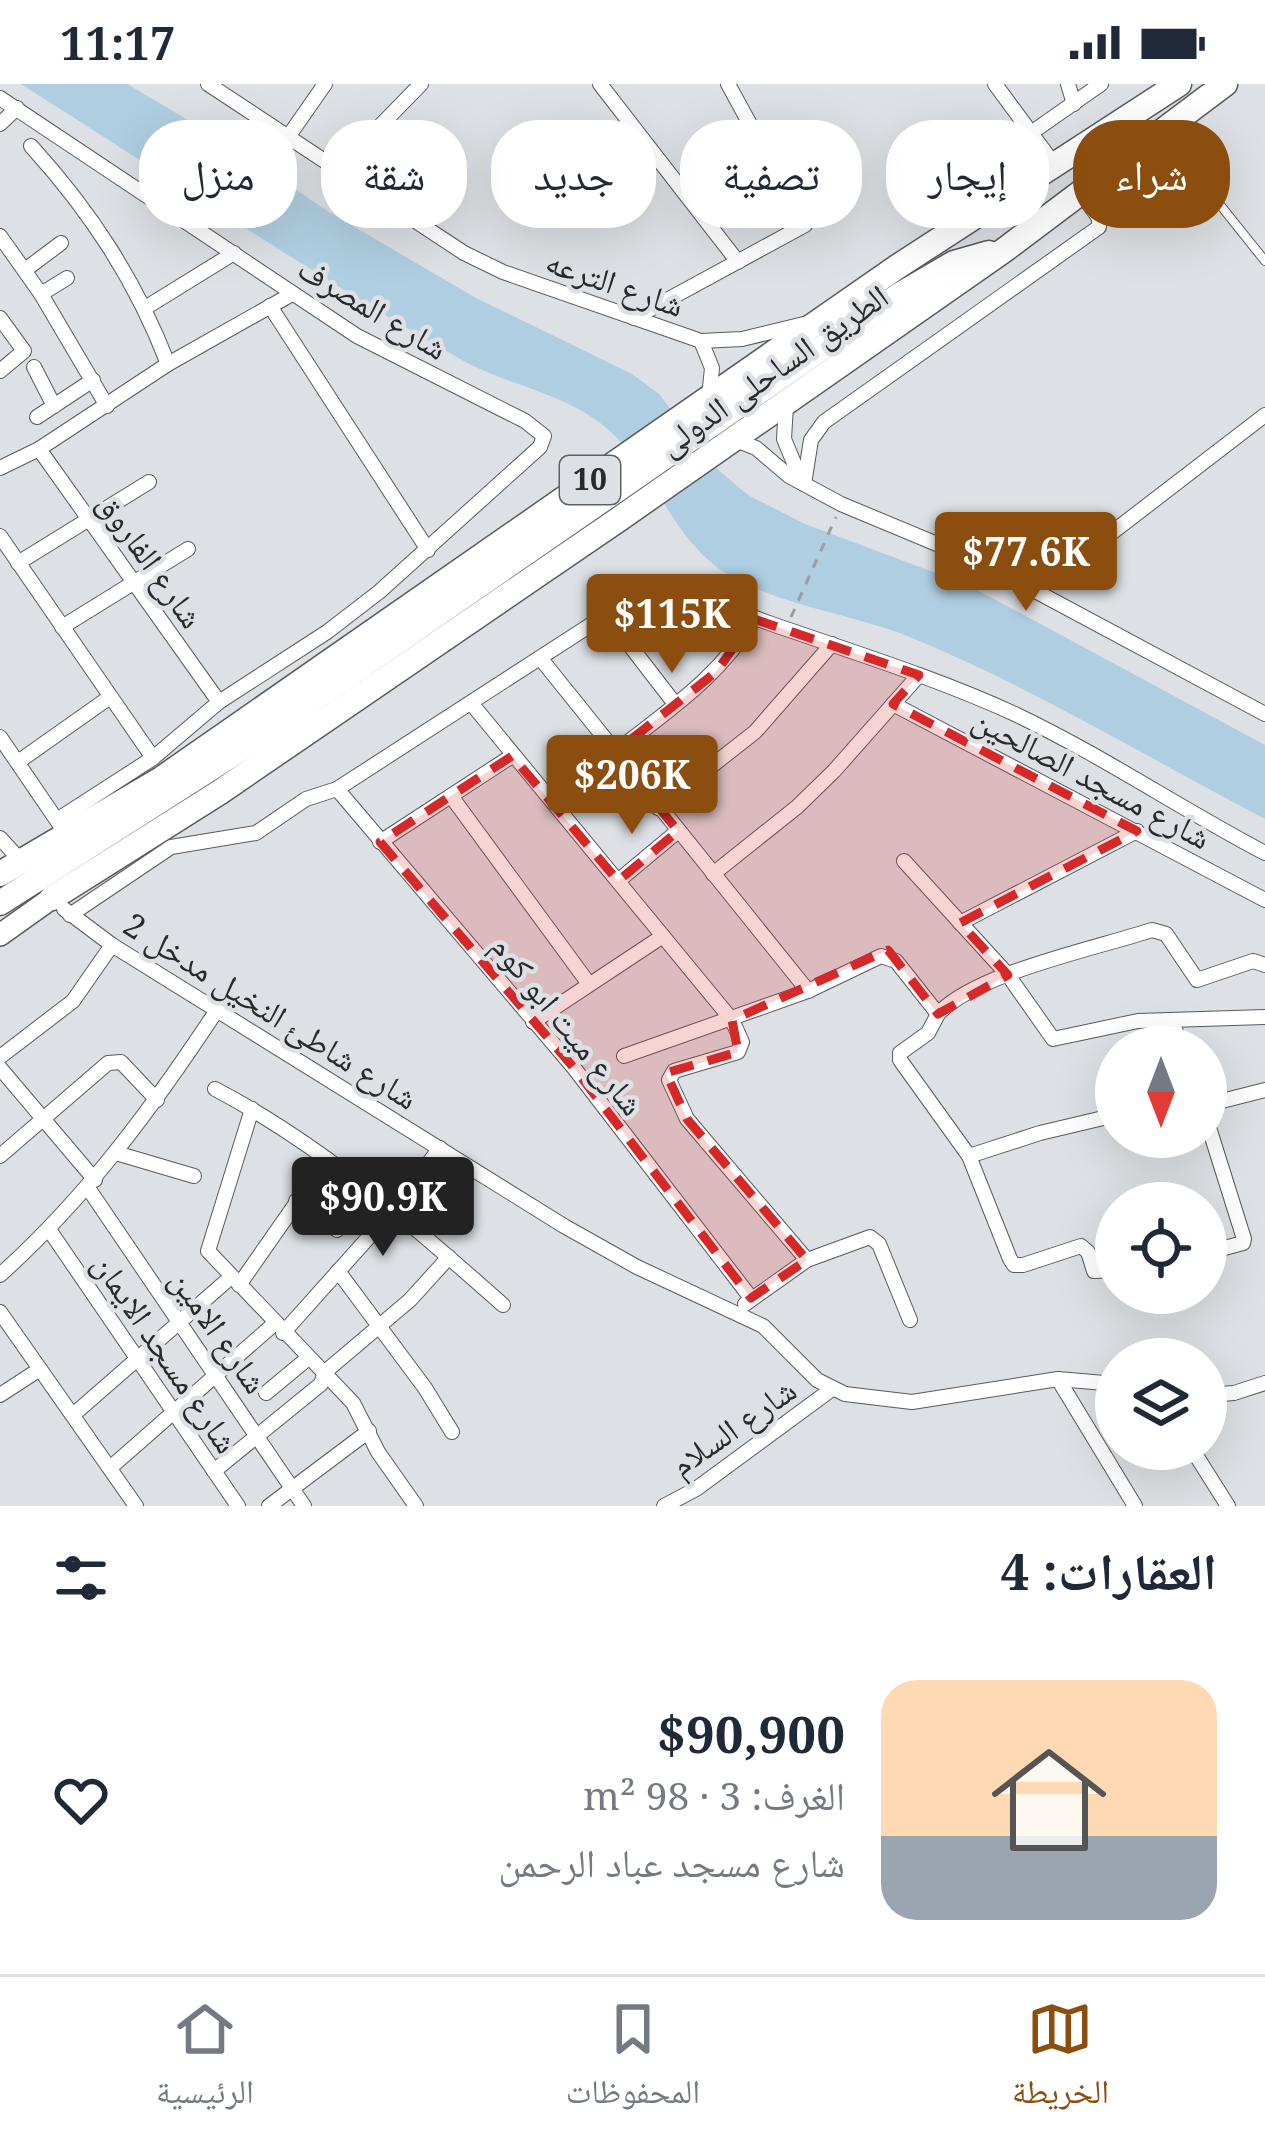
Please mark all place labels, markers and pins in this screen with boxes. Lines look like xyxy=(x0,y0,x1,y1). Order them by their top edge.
pin: $77.6K xyxy=(928,512,1124,614)
pin: $115K xyxy=(588,574,756,676)
pin: $206K xyxy=(548,735,716,837)
pin: $90.9K xyxy=(285,1157,481,1259)

